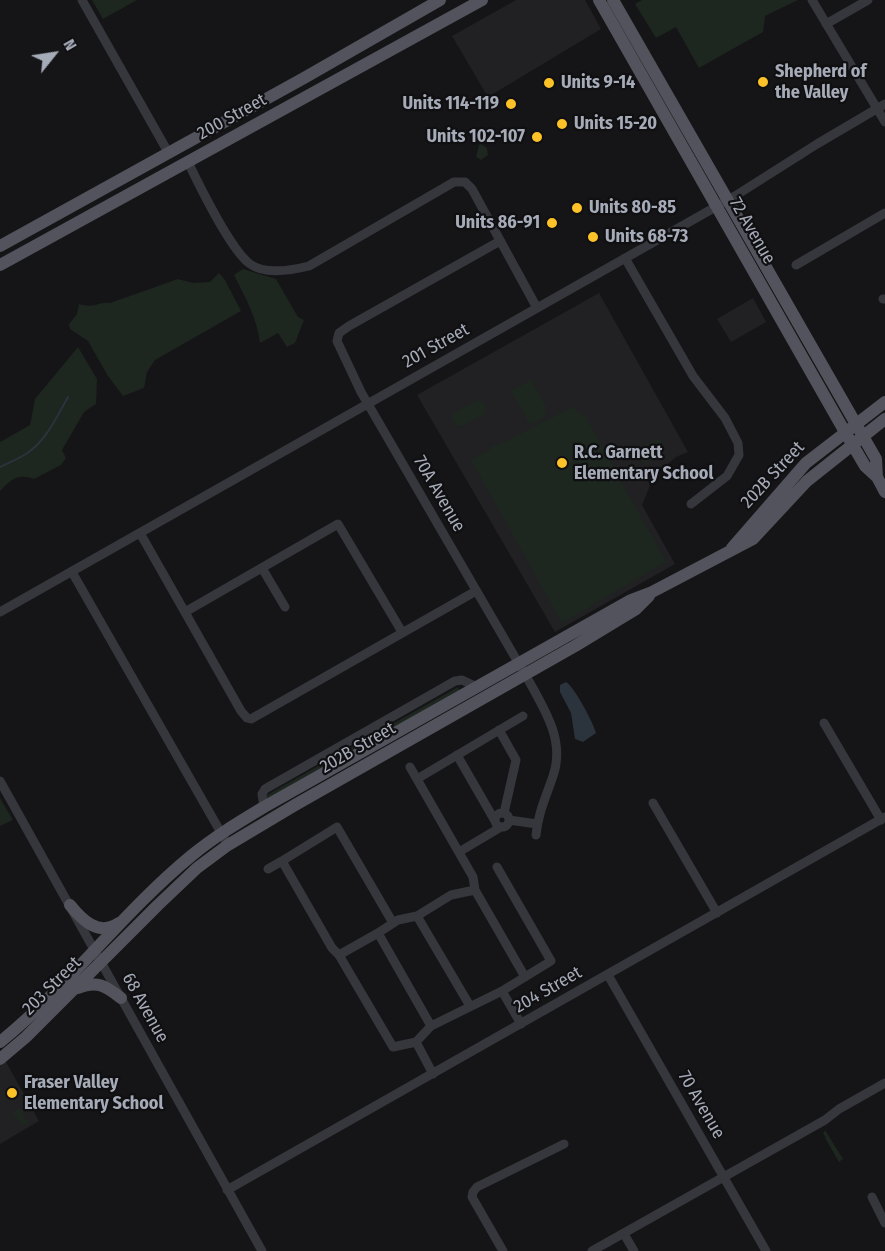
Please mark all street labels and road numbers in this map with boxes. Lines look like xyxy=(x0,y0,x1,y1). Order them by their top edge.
street label: 200 Street xyxy=(194,89,270,145)
street label: 72 Avenue xyxy=(724,194,780,268)
street label: 201 Street xyxy=(399,319,473,373)
street label: 202B Street xyxy=(737,437,809,513)
street label: 70A Avenue xyxy=(409,452,469,536)
street label: 202B Street xyxy=(316,718,400,778)
street label: 203 Street xyxy=(18,952,86,1020)
street label: 204 Street xyxy=(510,962,586,1018)
street label: 68 Avenue xyxy=(117,969,173,1047)
street label: 70 Avenue xyxy=(673,1067,729,1143)

